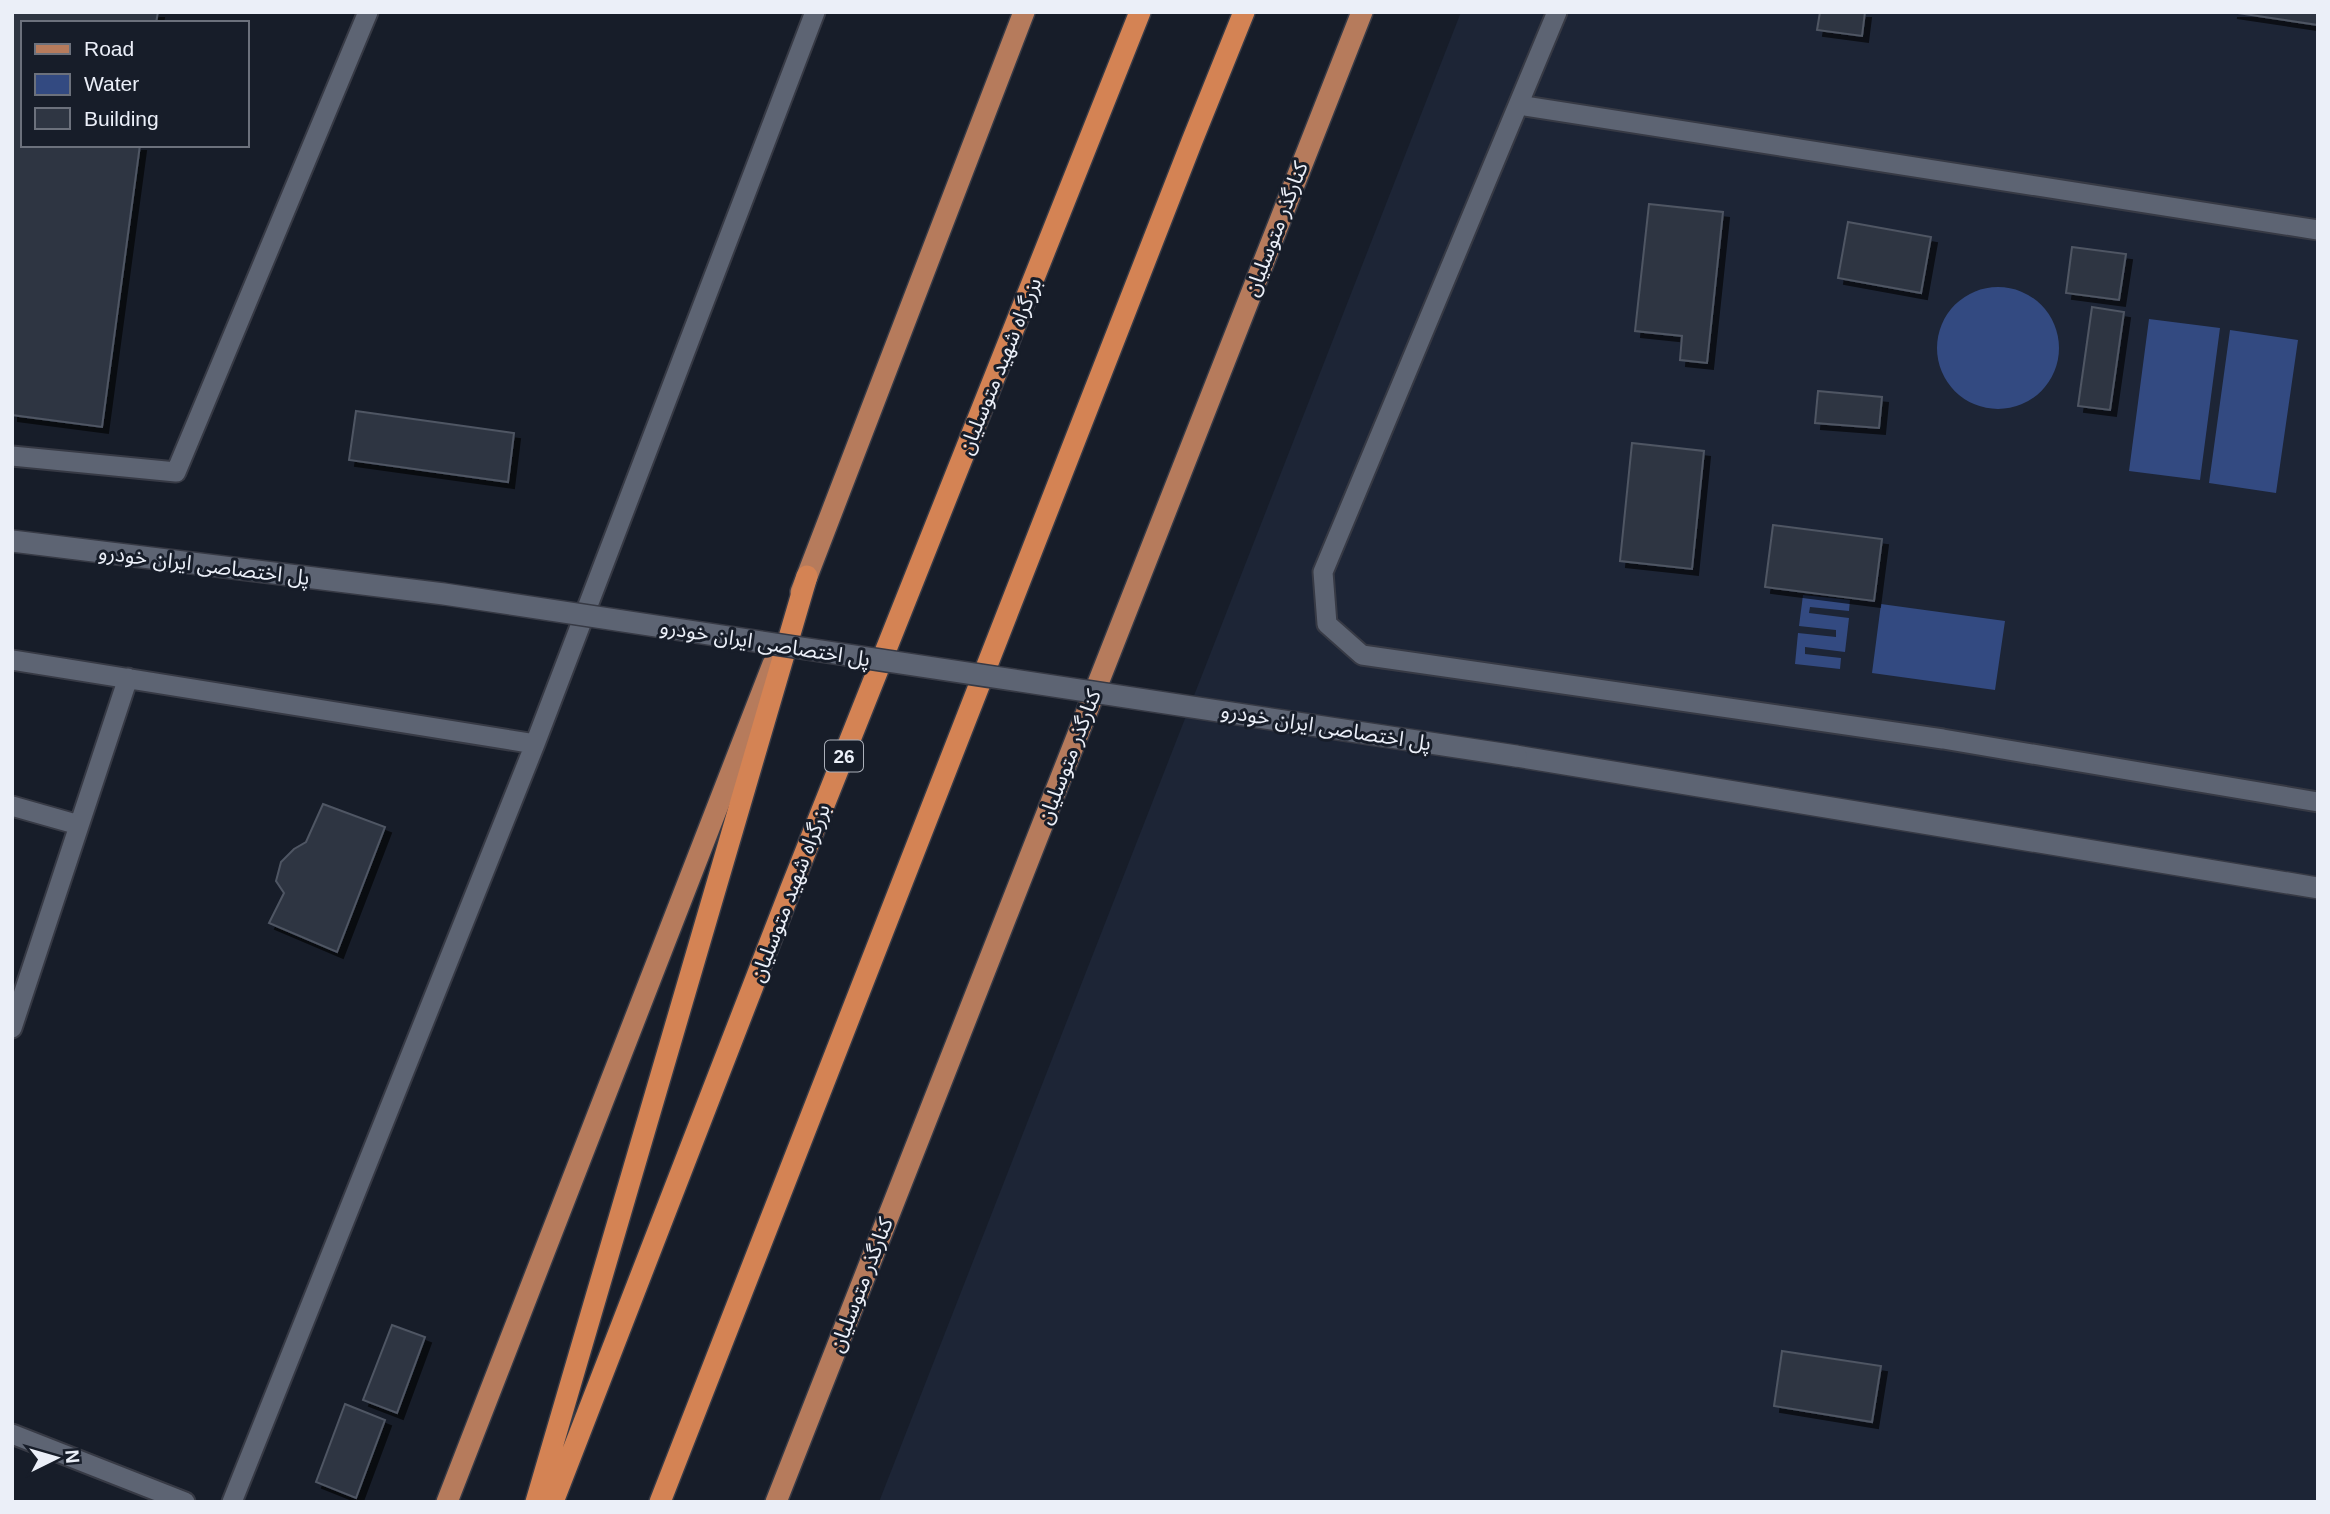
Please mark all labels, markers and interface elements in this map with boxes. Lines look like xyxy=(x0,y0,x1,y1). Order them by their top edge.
legend xyxy=(21,21,248,147)
text: Road xyxy=(84,37,134,60)
text: Water xyxy=(84,72,139,95)
text: Building xyxy=(84,107,159,130)
street label: کنارگذر متوسلیان xyxy=(1239,158,1313,300)
street label: بزرگراه شهید متوسلیان xyxy=(954,274,1046,458)
street label: پل اختصاصی ایران خودرو xyxy=(97,540,311,591)
street label: پل اختصاصی ایران خودرو xyxy=(658,615,872,673)
street label: کنارگذر متوسلیان xyxy=(1032,686,1106,828)
street label: پل اختصاصی ایران خودرو xyxy=(1219,699,1433,757)
road number: 26 xyxy=(825,740,863,772)
street label: بزرگراه شهید متوسلیان xyxy=(745,801,835,985)
street label: کنارگذر متوسلیان xyxy=(824,1214,898,1356)
north arrow xyxy=(21,1423,91,1493)
text: N xyxy=(61,1449,83,1464)

